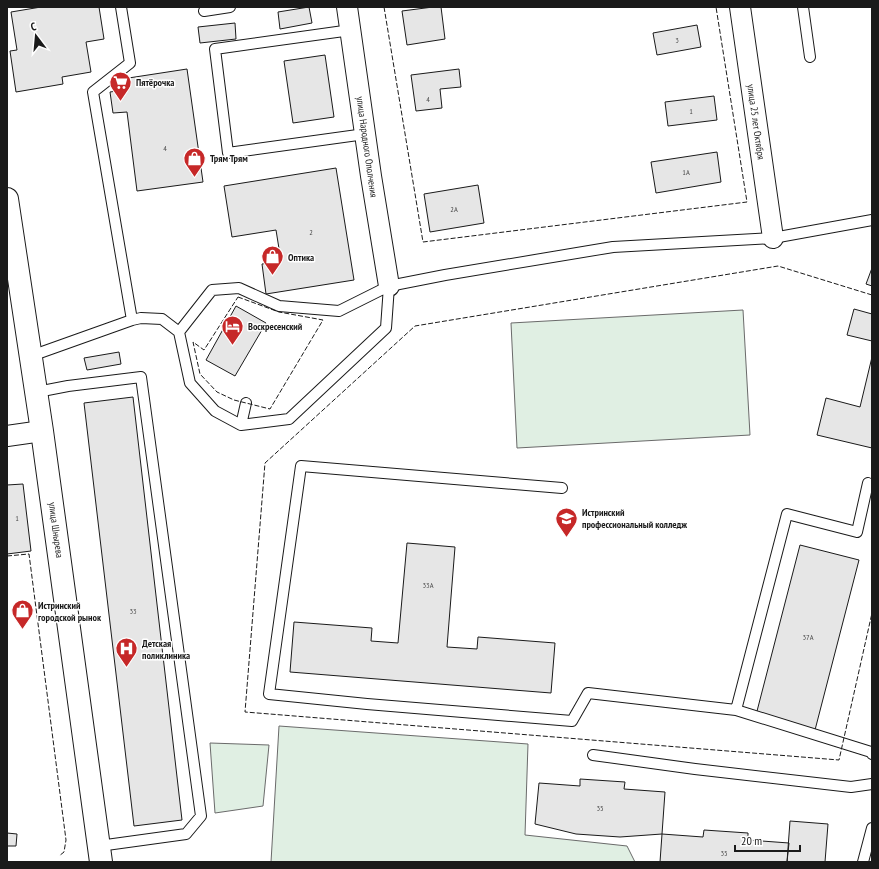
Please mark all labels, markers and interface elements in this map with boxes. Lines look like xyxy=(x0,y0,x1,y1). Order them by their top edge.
north arrow xyxy=(16,16,56,56)
text: С xyxy=(29,19,38,34)
house number: 3 xyxy=(675,35,679,45)
supermarket icon: Пятёрочка xyxy=(107,69,133,102)
place label: Пятёрочка xyxy=(136,76,174,89)
street label: улица 25 лет Октября xyxy=(744,83,768,161)
house number: 4 xyxy=(426,94,430,104)
street label: улица Народного Ополчения xyxy=(353,96,381,198)
house number: 1 xyxy=(689,106,693,116)
house number: 4 xyxy=(163,143,167,153)
shop icon: Трям Трям xyxy=(182,145,208,178)
place label: Трям Трям xyxy=(210,152,248,165)
house number: 1А xyxy=(682,167,690,177)
house number: 2А xyxy=(450,204,458,214)
house number: 2 xyxy=(309,227,313,237)
shop icon: Оптика xyxy=(260,244,286,277)
place label: Оптика xyxy=(288,251,314,264)
hotel icon: Воскресенский xyxy=(220,313,246,346)
place label: Воскресенский xyxy=(248,320,303,333)
street label: улица Шнырева xyxy=(46,501,66,559)
school or university icon: Истринский профессиональный колледж xyxy=(553,505,579,538)
place label: Истринский профессиональный колледж xyxy=(582,506,687,531)
house number: 1 xyxy=(15,513,19,523)
house number: 33А xyxy=(423,580,434,590)
shop icon: Истринский городской рынок xyxy=(10,598,36,631)
place label: Истринский городской рынок xyxy=(38,599,102,624)
house number: 33 xyxy=(129,606,137,616)
house number: 37А xyxy=(803,632,814,642)
hospital icon: Детская поликлиника xyxy=(114,636,140,669)
place label: Детская поликлиника xyxy=(142,637,190,662)
house number: 35 xyxy=(596,803,604,813)
scale bar xyxy=(735,827,800,853)
text: 20 m xyxy=(741,833,762,848)
house number: 35 xyxy=(720,848,728,858)

